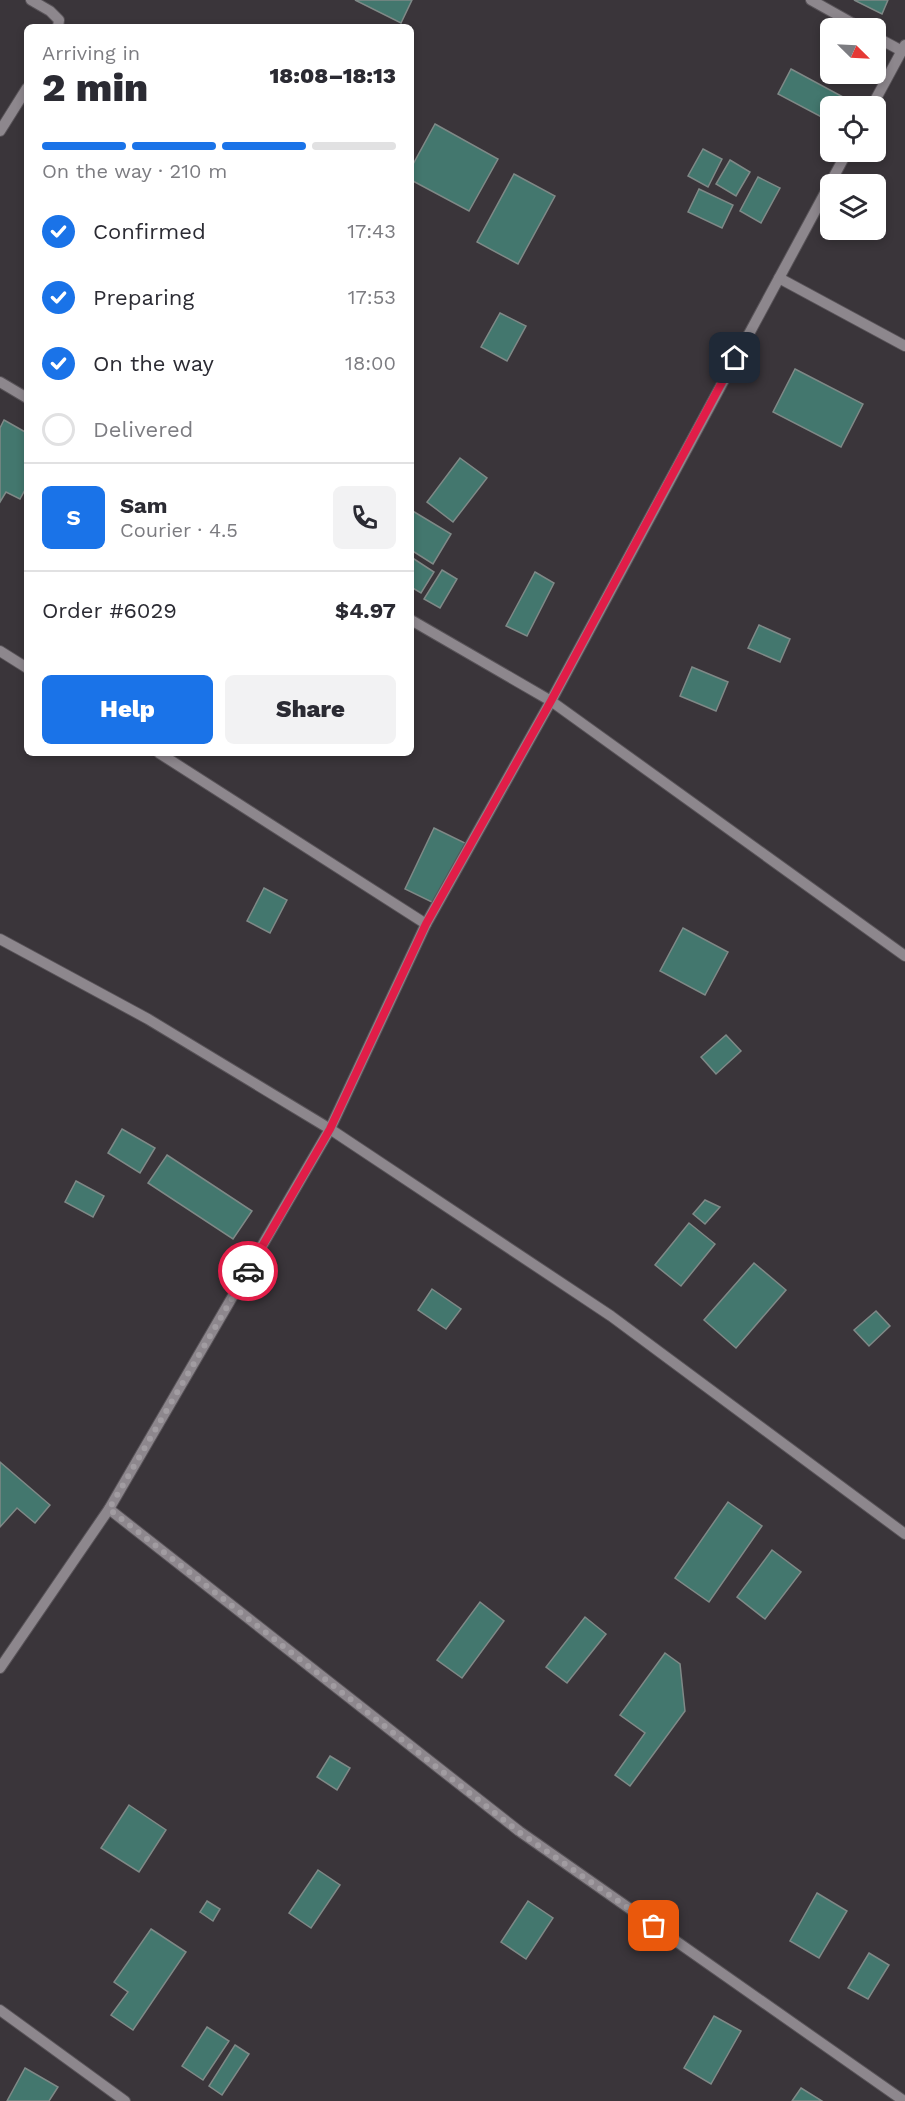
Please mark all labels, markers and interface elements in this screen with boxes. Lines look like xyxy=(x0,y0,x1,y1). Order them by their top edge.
north arrow xyxy=(820,18,886,84)
map controls xyxy=(820,18,886,240)
text: Arriving in xyxy=(42,41,140,65)
text: 18:08–18:13 xyxy=(270,63,396,88)
text: 2 min xyxy=(42,65,148,110)
button: locate xyxy=(820,96,886,162)
text: On the way · 210 m xyxy=(42,159,227,183)
button: layers xyxy=(820,174,886,240)
icon: check xyxy=(42,215,75,248)
text: Confirmed xyxy=(93,219,206,244)
text: 17:43 xyxy=(347,219,396,243)
icon: check xyxy=(42,281,75,314)
text: Preparing xyxy=(93,285,194,310)
text: 17:53 xyxy=(348,285,396,309)
pin xyxy=(709,332,760,383)
icon: home xyxy=(718,341,751,374)
icon: check xyxy=(42,347,75,380)
text: On the way xyxy=(93,351,214,376)
text: 18:00 xyxy=(345,351,396,375)
text: Delivered xyxy=(93,417,193,442)
button: phone xyxy=(333,486,396,549)
text: Sam xyxy=(120,493,168,518)
text: S xyxy=(66,505,81,530)
text: Courier · 4.5 xyxy=(120,518,238,542)
text: Order #6029 xyxy=(42,598,177,623)
text: $4.97 xyxy=(335,598,396,623)
button: Help xyxy=(42,675,213,744)
button: Share xyxy=(225,675,396,744)
courier xyxy=(218,1241,278,1301)
icon: car xyxy=(232,1255,265,1288)
pin xyxy=(628,1900,679,1951)
icon: bag xyxy=(637,1909,670,1942)

